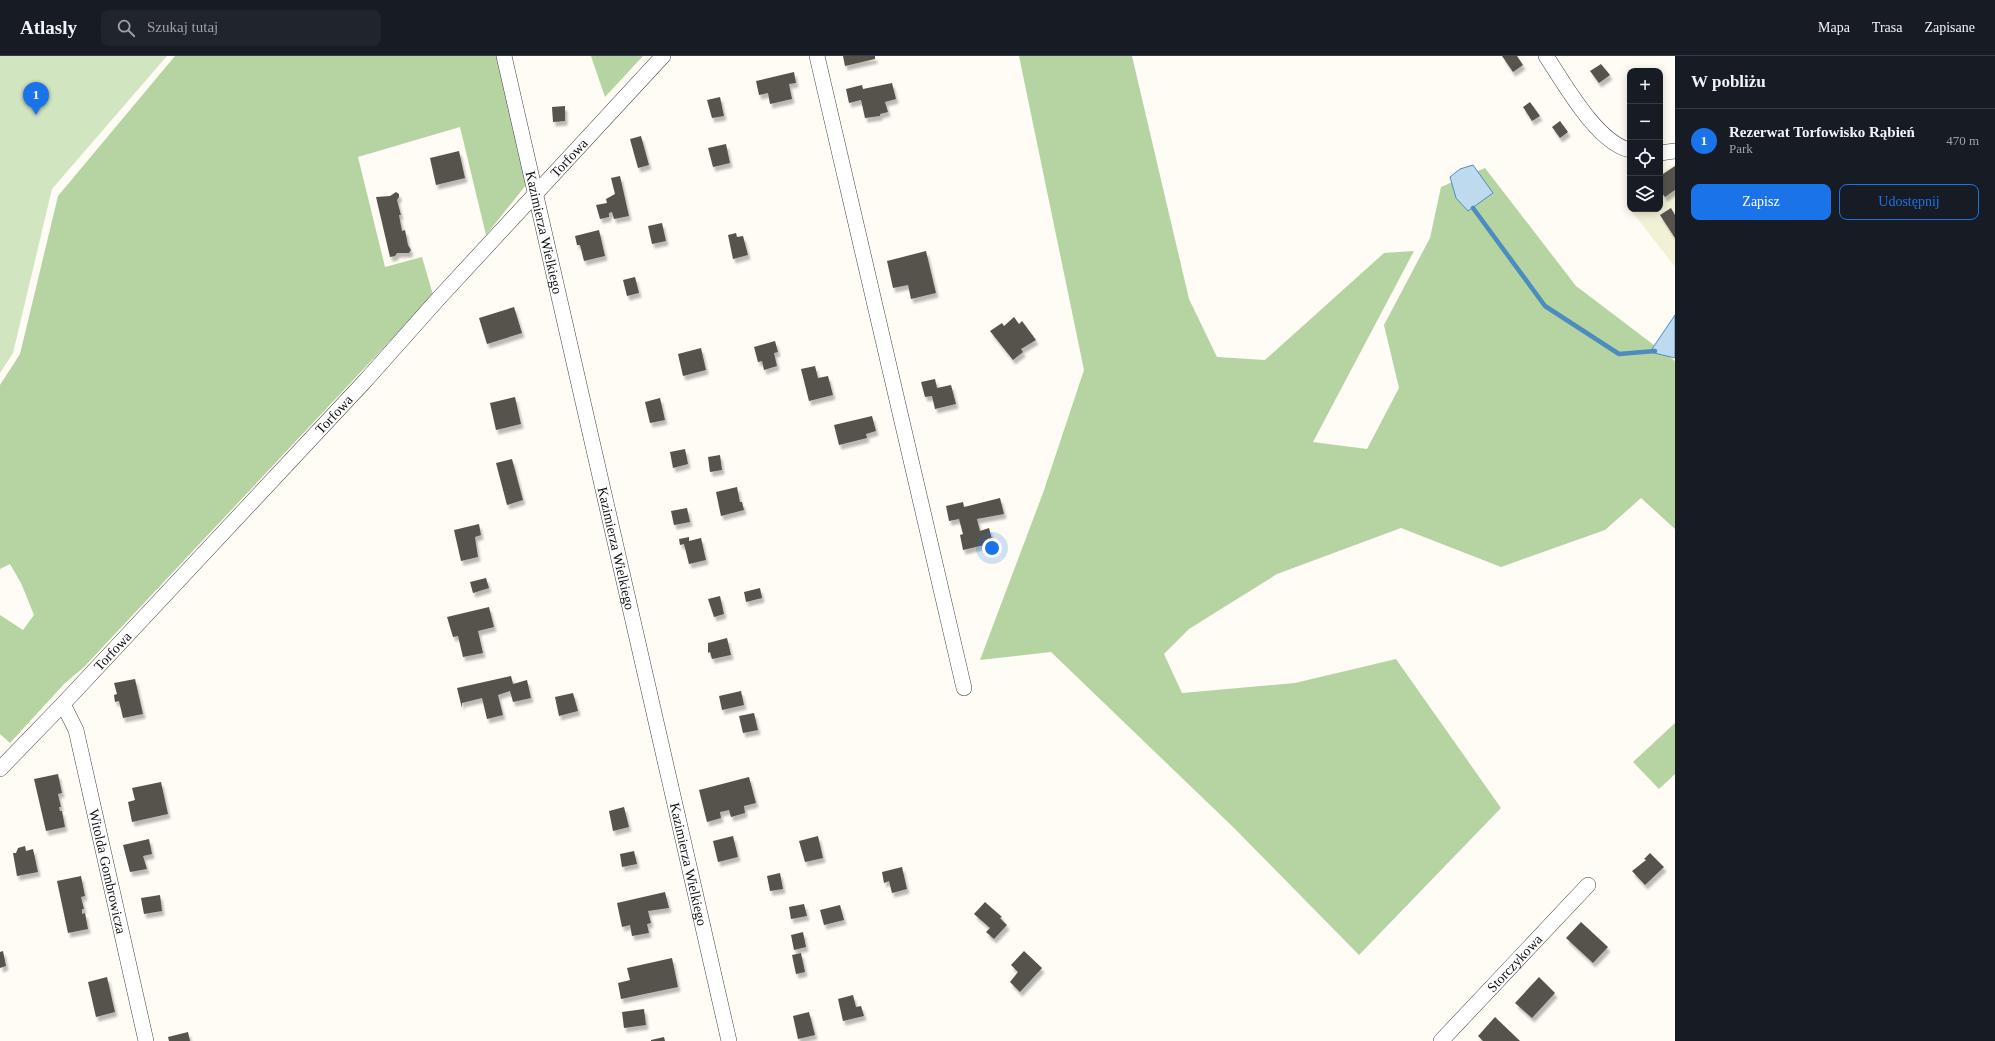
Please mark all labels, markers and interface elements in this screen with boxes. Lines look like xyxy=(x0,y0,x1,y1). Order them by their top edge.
search box xyxy=(101,10,381,46)
text: Atlasly xyxy=(20,17,77,38)
icon: search xyxy=(115,17,137,39)
text: Szukaj tutaj xyxy=(147,19,218,35)
text: Mapa xyxy=(1818,20,1850,35)
text: Trasa xyxy=(1872,20,1902,35)
text: Zapisane xyxy=(1924,20,1975,35)
map controls xyxy=(1627,68,1663,212)
button: + xyxy=(1627,68,1663,104)
text: W pobliżu xyxy=(1691,72,1766,91)
pin: 1 xyxy=(23,82,49,115)
button: − xyxy=(1627,104,1663,140)
text: Rezerwat Torfowisko Rąbień xyxy=(1729,124,1915,140)
text: 1 xyxy=(1701,133,1707,148)
text: 470 m xyxy=(1946,133,1979,148)
street label: Torfowa xyxy=(547,135,591,180)
button: locate xyxy=(1627,140,1663,176)
text: Park xyxy=(1729,141,1753,156)
street label: Kazimierza Wielkiego xyxy=(523,170,566,295)
button: layers xyxy=(1627,176,1663,212)
button: Zapisz xyxy=(1691,184,1831,220)
button: Udostępnij xyxy=(1839,184,1979,220)
street label: Torfowa xyxy=(312,391,356,437)
street label: Kazimierza Wielkiego xyxy=(595,485,638,611)
your location xyxy=(982,538,1002,558)
street label: Torfowa xyxy=(91,628,135,673)
street label: Kazimierza Wielkiego xyxy=(667,801,710,927)
street label: Witolda Gombrowicza xyxy=(87,808,129,936)
street label: Storczykowa xyxy=(1484,931,1545,995)

